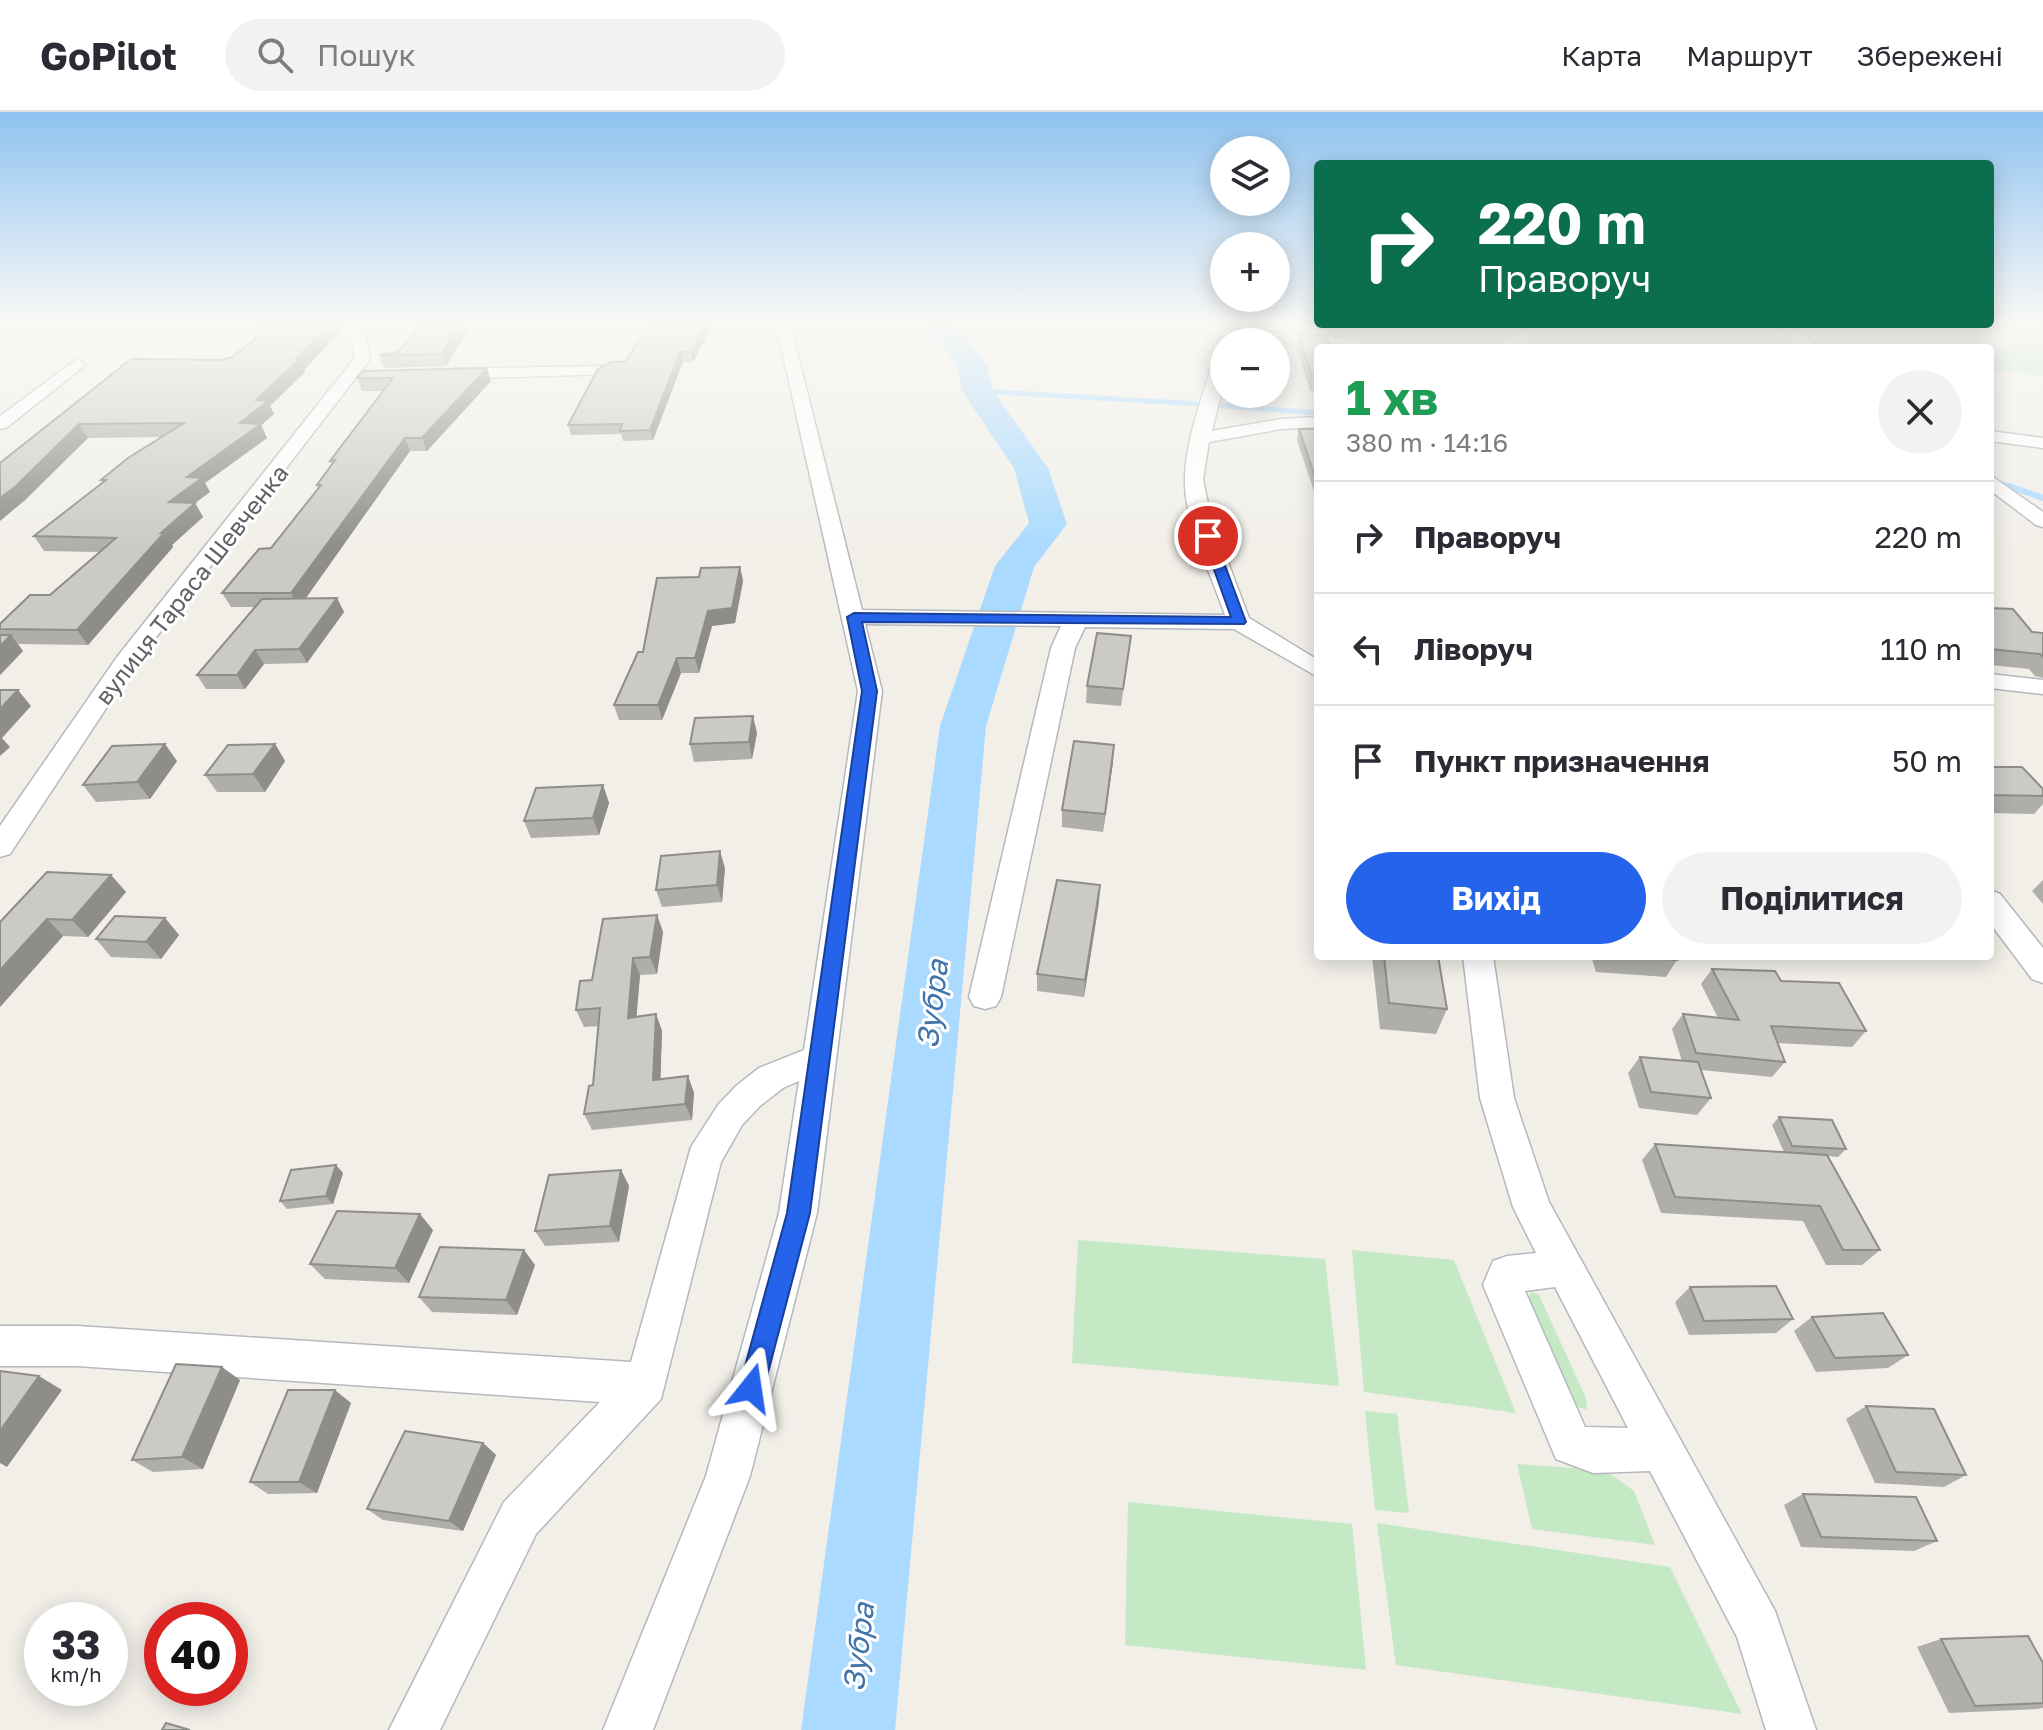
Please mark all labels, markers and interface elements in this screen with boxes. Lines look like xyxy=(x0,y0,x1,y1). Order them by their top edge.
search box xyxy=(225,19,785,91)
text: GoPilot xyxy=(40,33,177,78)
icon: search xyxy=(253,33,297,77)
text: Пошук xyxy=(317,37,416,73)
text: Карта xyxy=(1561,39,1642,72)
text: Маршрут xyxy=(1686,39,1813,72)
text: Збережені xyxy=(1857,39,2003,72)
map controls xyxy=(1210,136,1290,408)
button: layers xyxy=(1210,136,1290,216)
text: 220 m xyxy=(1478,189,1646,256)
icon: right xyxy=(1346,192,1450,296)
button: + xyxy=(1210,232,1290,312)
text: Праворуч xyxy=(1478,257,1651,300)
button: − xyxy=(1210,328,1290,408)
text: 1 хв xyxy=(1346,368,1438,426)
button: close xyxy=(1878,370,1962,454)
text: 380 m · 14:16 xyxy=(1346,427,1508,458)
street label: вулиця Тараса Шевченка xyxy=(88,458,294,710)
pin xyxy=(1174,502,1242,570)
icon: arrive xyxy=(1186,514,1230,558)
icon: right xyxy=(1346,515,1390,559)
text: Праворуч xyxy=(1414,519,1561,555)
text: 220 m xyxy=(1875,519,1962,555)
icon: left xyxy=(1346,627,1390,671)
text: Ліворуч xyxy=(1414,631,1533,667)
text: 110 m xyxy=(1880,631,1962,667)
icon: arrive xyxy=(1346,739,1390,783)
text: Пункт призначення xyxy=(1414,743,1710,779)
text: 50 m xyxy=(1892,743,1962,779)
button: Вихід xyxy=(1346,852,1646,944)
button: Поділитися xyxy=(1662,852,1962,944)
water label: Зубра xyxy=(909,957,955,1050)
position arrow xyxy=(709,1346,793,1430)
water label: Зубра xyxy=(835,1600,881,1693)
speed limit sign: 40 xyxy=(144,1602,248,1706)
text: 33 xyxy=(52,1620,100,1668)
text: km/h xyxy=(51,1662,101,1686)

